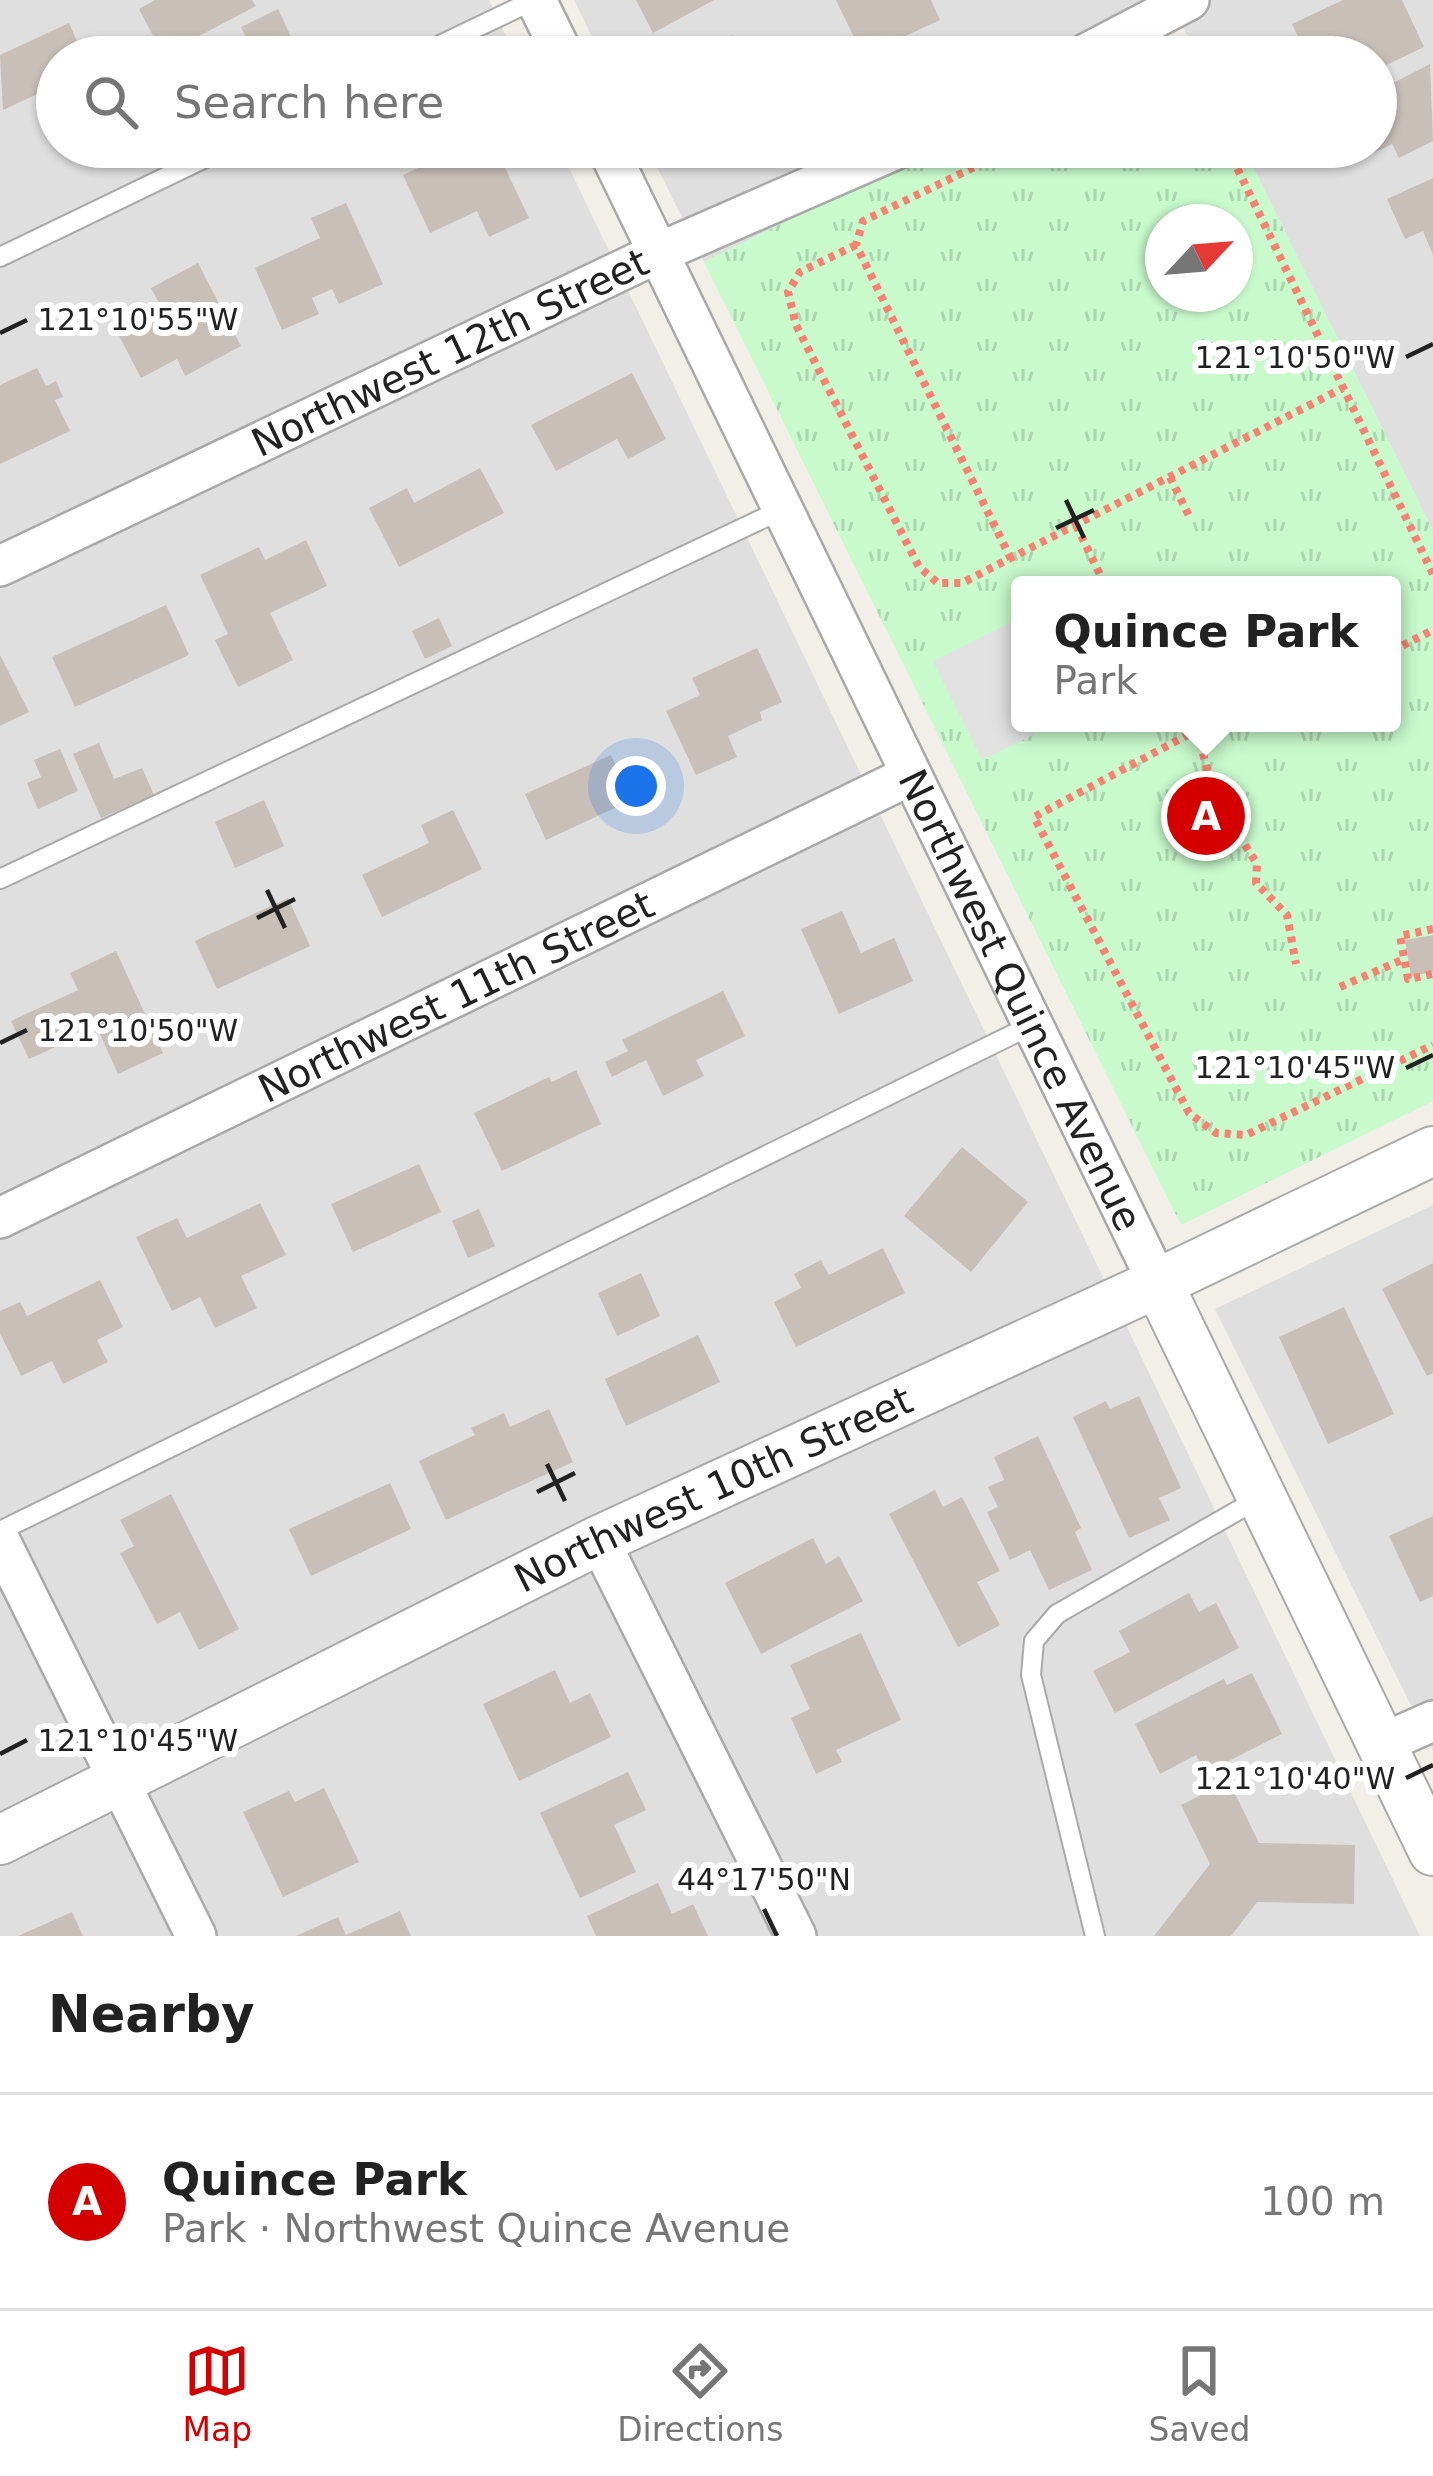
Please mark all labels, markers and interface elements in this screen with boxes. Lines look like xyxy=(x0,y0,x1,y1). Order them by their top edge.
search box xyxy=(36,36,1397,168)
icon: search xyxy=(78,69,144,135)
text: Search here xyxy=(174,76,444,129)
north arrow xyxy=(1145,204,1253,312)
street label: Northwest 12th Street xyxy=(244,239,655,466)
text: 121°10'55"W xyxy=(38,302,238,337)
text: 121°10'50"W xyxy=(1195,340,1395,375)
popup xyxy=(1011,576,1401,732)
text: Quince Park xyxy=(1054,605,1358,658)
text: Park xyxy=(1054,658,1138,703)
your location xyxy=(606,756,666,816)
street label: Northwest Quince Avenue xyxy=(889,762,1151,1238)
pin: A xyxy=(1167,771,1245,861)
street label: Northwest 11th Street xyxy=(251,882,661,1112)
text: 121°10'50"W xyxy=(38,1013,238,1048)
text: 121°10'45"W xyxy=(1195,1050,1395,1085)
street label: Northwest 10th Street xyxy=(507,1377,919,1602)
text: 121°10'45"W xyxy=(38,1723,238,1758)
text: 121°10'40"W xyxy=(1195,1761,1395,1796)
text: 44°17'50"N xyxy=(677,1862,851,1897)
text: Nearby xyxy=(48,1985,255,2044)
text: Quince Park xyxy=(162,2153,467,2206)
text: A xyxy=(72,2179,102,2224)
text: 100 m xyxy=(1260,2179,1385,2224)
text: Park · Northwest Quince Avenue xyxy=(162,2206,790,2251)
tab: Map xyxy=(183,2338,252,2449)
tab: Directions xyxy=(617,2338,783,2449)
tab: Saved xyxy=(1149,2338,1250,2449)

